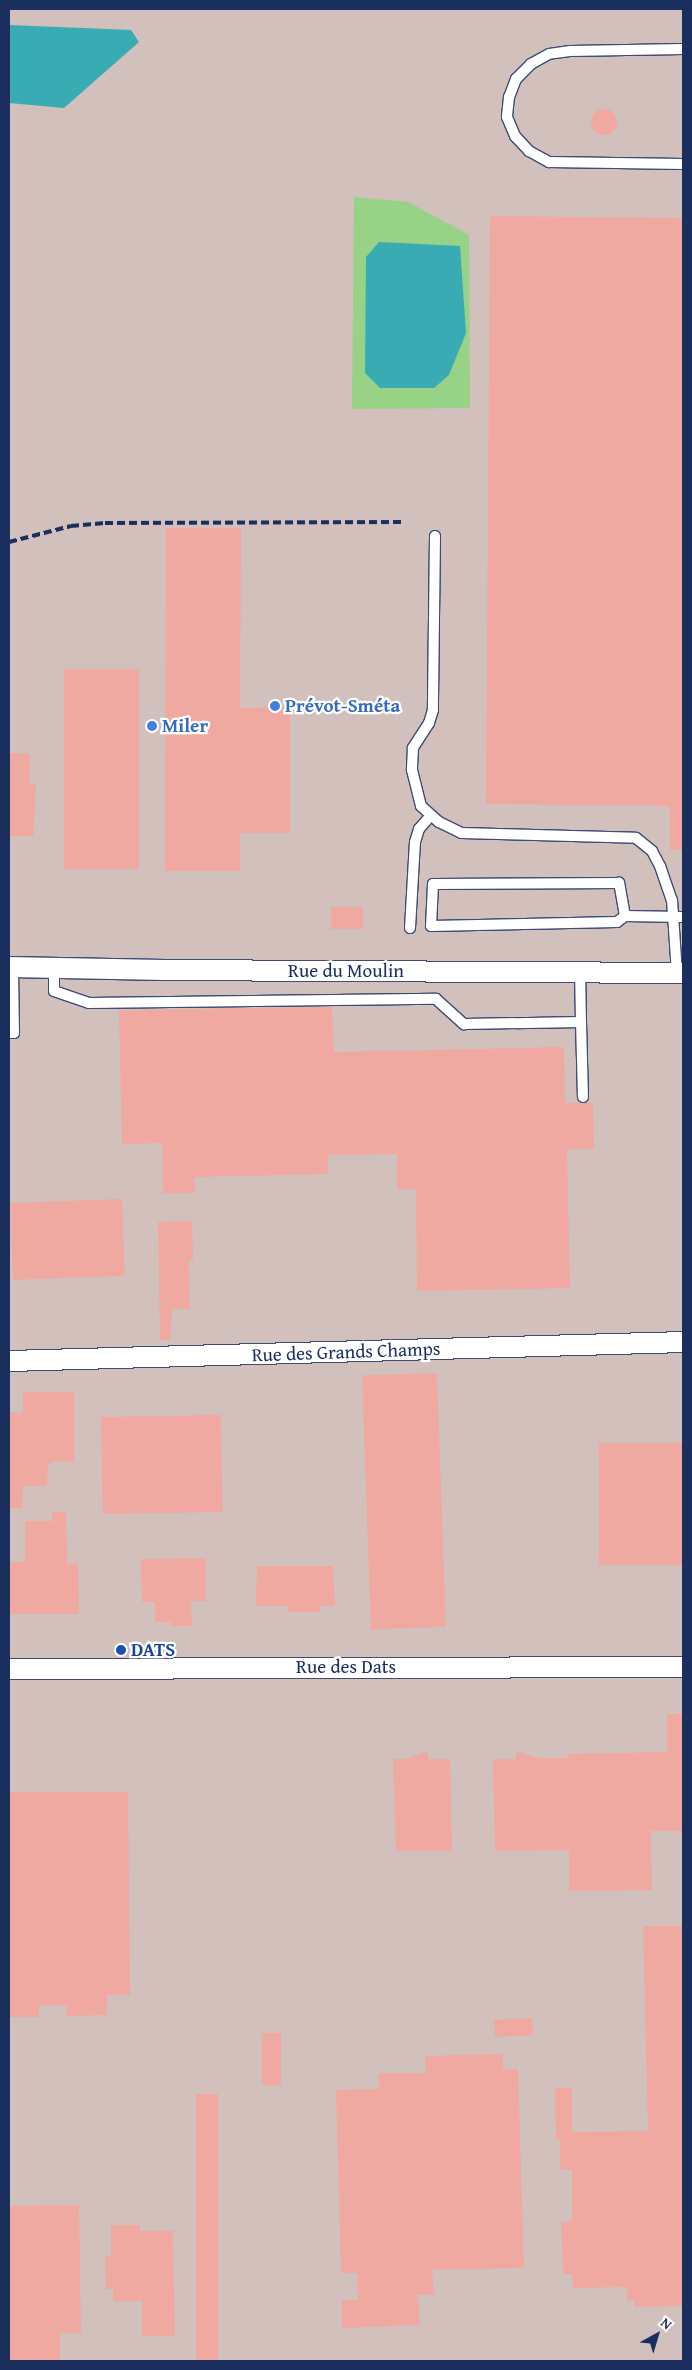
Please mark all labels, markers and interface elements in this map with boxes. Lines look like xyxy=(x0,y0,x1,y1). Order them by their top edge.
place label: Prévot-Sméta xyxy=(285,695,400,717)
marker: Prévot-Sméta xyxy=(269,700,281,712)
place label: Miler xyxy=(162,715,208,737)
marker: Miler xyxy=(146,720,158,732)
street label: Rue du Moulin xyxy=(288,960,404,982)
street label: Rue des Grands Champs xyxy=(251,1337,441,1367)
place label: DATS xyxy=(131,1639,175,1661)
marker: DATS xyxy=(115,1644,127,1656)
street label: Rue des Dats xyxy=(296,1656,396,1678)
north arrow xyxy=(632,2310,682,2360)
text: N xyxy=(657,2313,676,2334)

